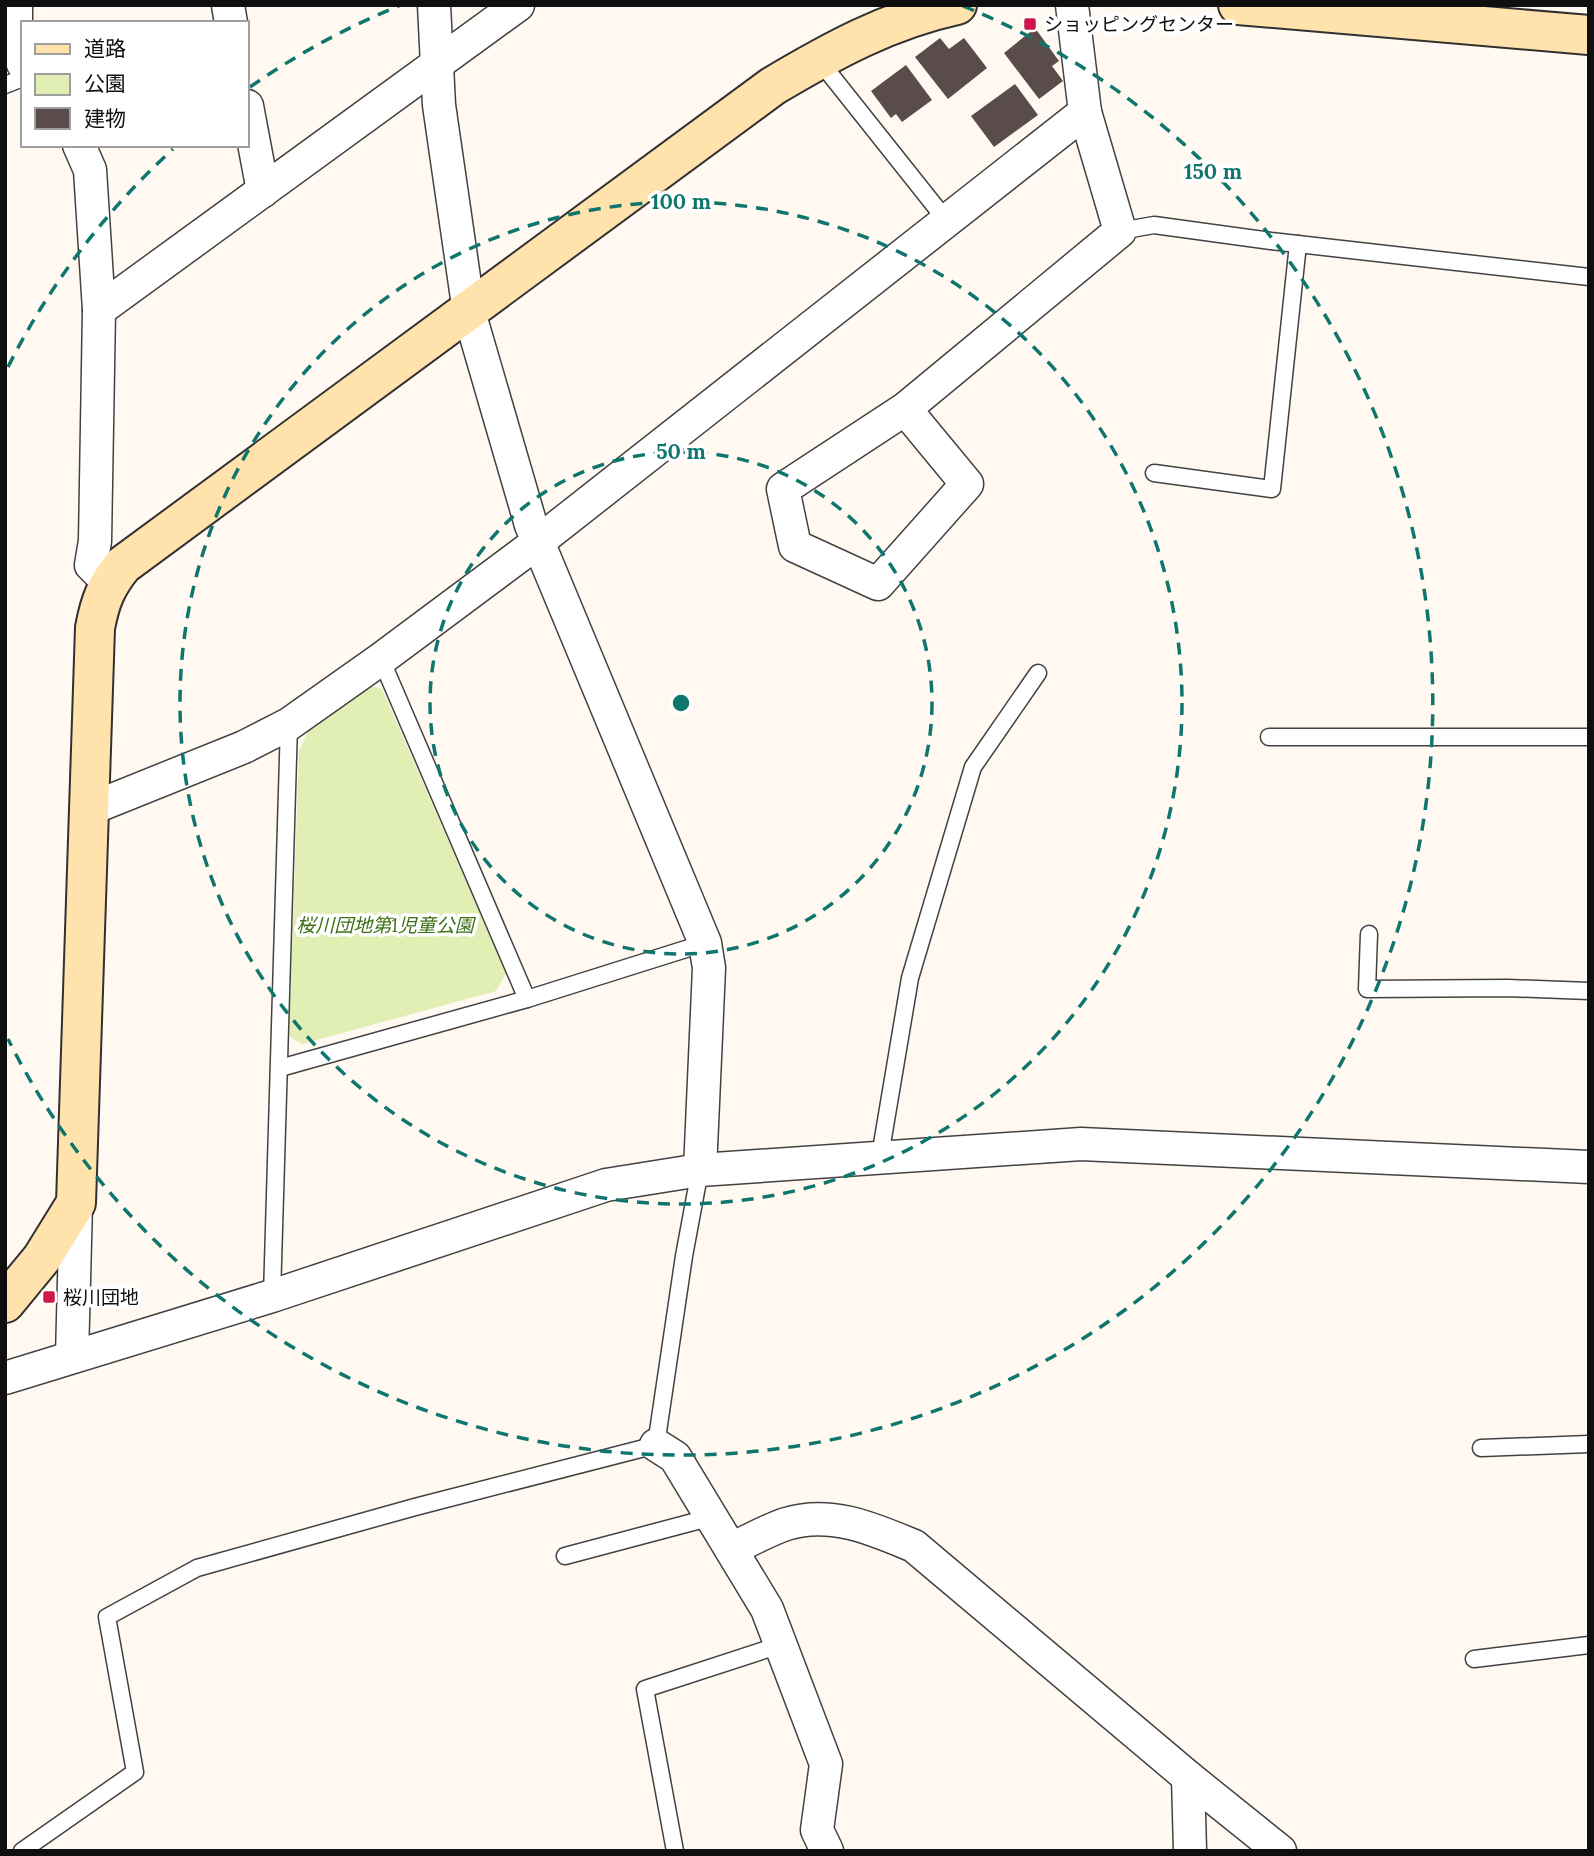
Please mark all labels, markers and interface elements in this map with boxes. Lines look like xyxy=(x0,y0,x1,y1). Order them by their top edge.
place label: ショッピングセンター xyxy=(1044,12,1234,36)
marker: ショッピングセンター xyxy=(1022,16,1038,32)
legend xyxy=(21,21,248,147)
text: 道路 xyxy=(84,35,126,62)
text: 公園 xyxy=(84,70,126,97)
text: 建物 xyxy=(84,105,126,132)
text: 150 m xyxy=(1184,158,1242,185)
text: 100 m xyxy=(651,188,711,215)
text: 50 m xyxy=(656,438,706,465)
centre of rings xyxy=(669,691,693,715)
park label: 桜川団地第1児童公園 xyxy=(296,913,477,937)
place label: 桜川団地 xyxy=(63,1285,139,1309)
marker: 桜川団地 xyxy=(41,1289,57,1305)

